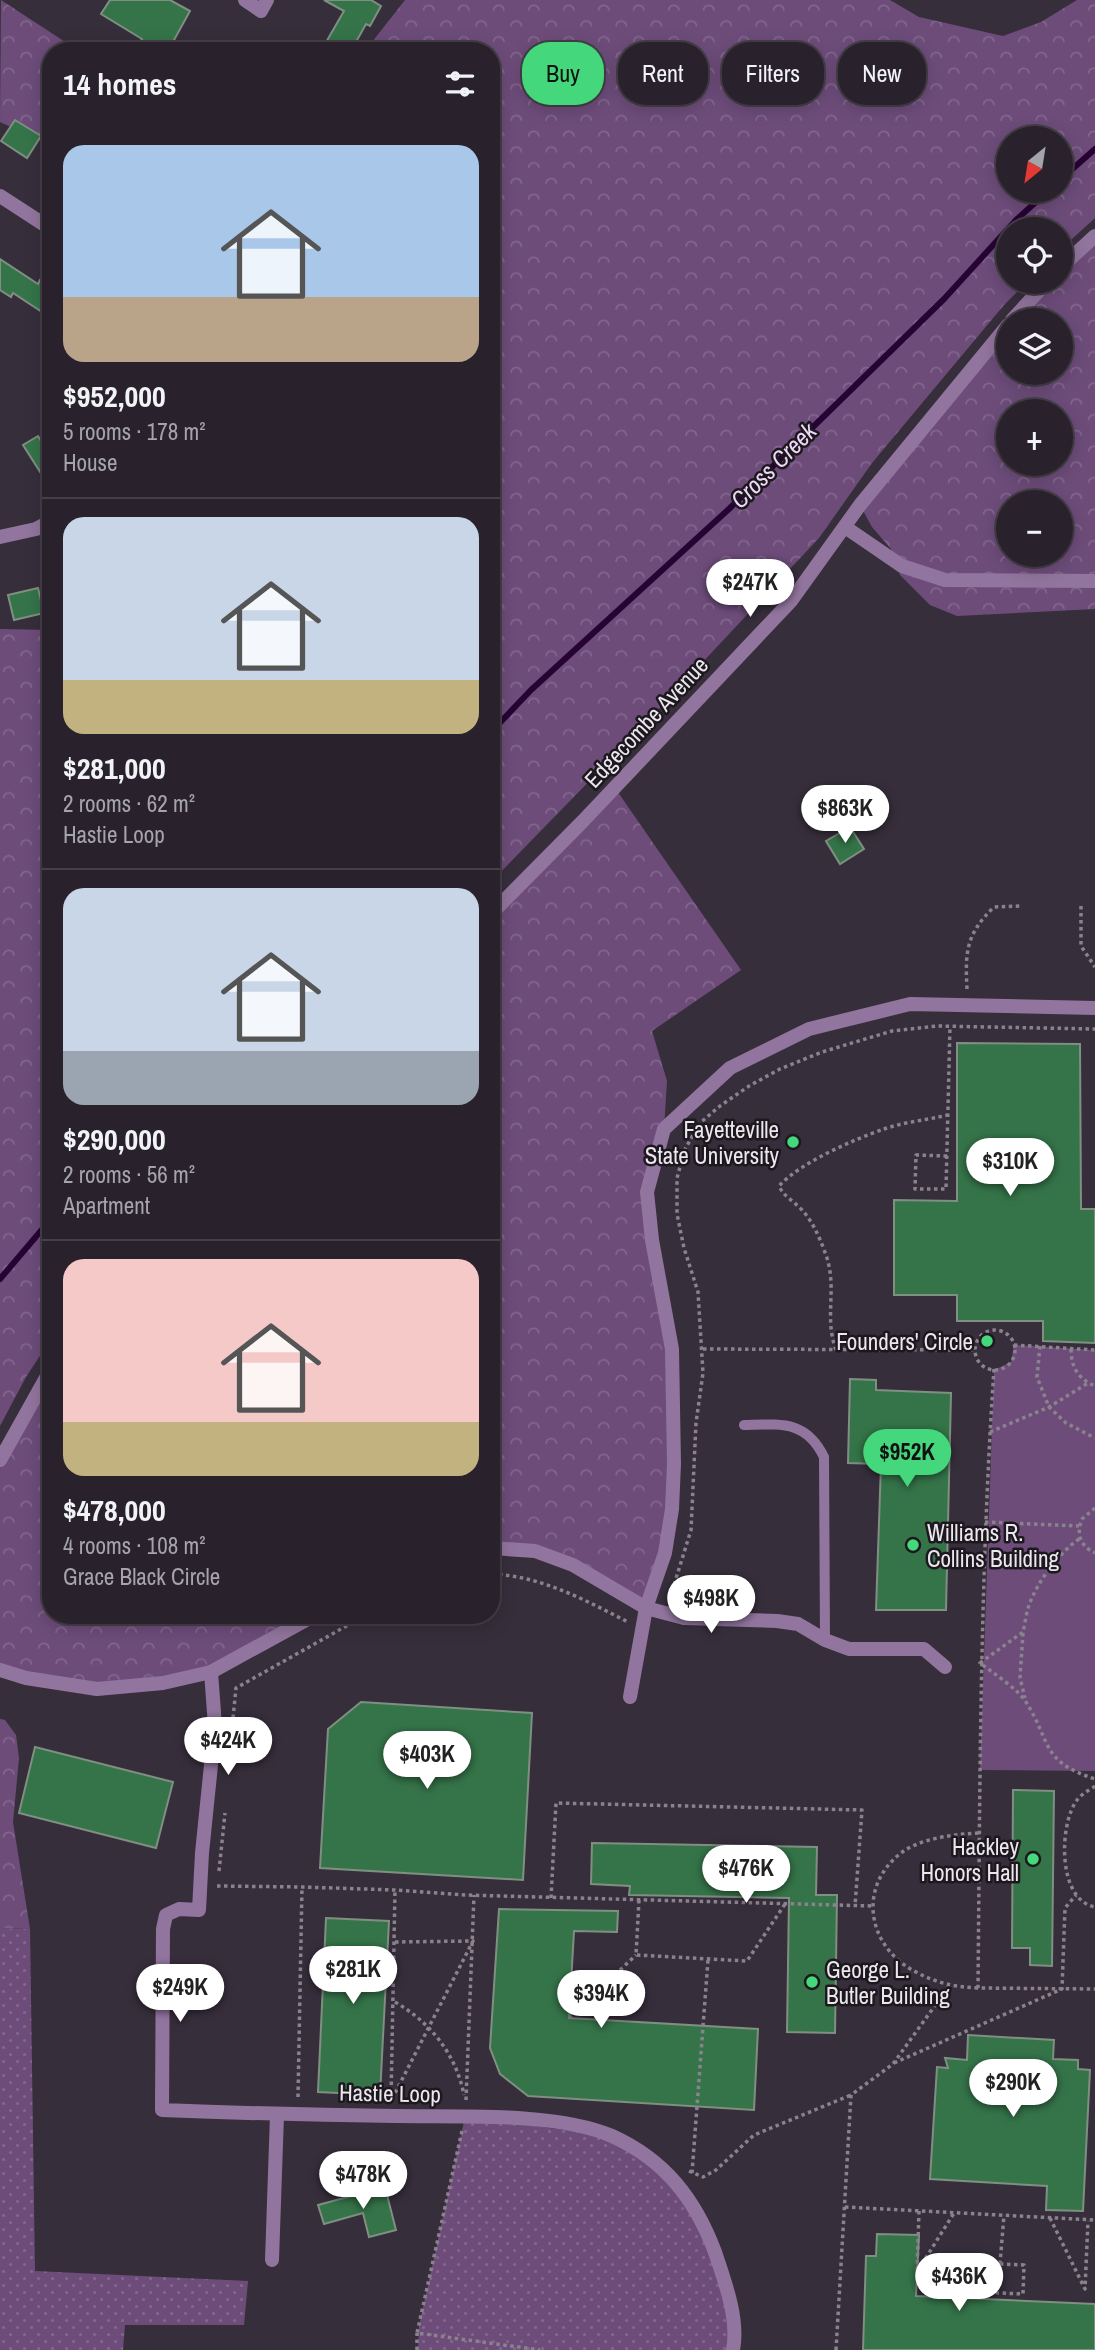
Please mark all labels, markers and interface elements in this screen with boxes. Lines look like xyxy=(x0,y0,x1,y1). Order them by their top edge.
chip: Buy xyxy=(522,42,604,105)
chip: Rent xyxy=(618,42,708,105)
chip: Filters xyxy=(722,42,824,105)
chip: New xyxy=(838,42,926,105)
text: 14 homes xyxy=(63,64,177,104)
icon: filters xyxy=(441,65,479,103)
north arrow xyxy=(996,126,1073,203)
map controls xyxy=(996,126,1073,567)
icon: home xyxy=(208,191,334,317)
button: locate xyxy=(996,217,1073,294)
button: layers xyxy=(996,308,1073,385)
text: $952,000 xyxy=(63,376,166,416)
button: + xyxy=(996,399,1073,476)
water label: Cross Creek xyxy=(723,414,824,515)
text: 5 rooms · 178 m² xyxy=(63,416,206,447)
text: House xyxy=(63,447,118,478)
button: − xyxy=(996,490,1073,567)
pin: $247K xyxy=(701,560,799,619)
icon: home xyxy=(208,563,334,689)
text: $247K xyxy=(722,566,778,597)
street label: Edgecombe Avenue xyxy=(577,650,715,794)
text: $281,000 xyxy=(63,748,166,788)
pin: $863K xyxy=(796,786,894,845)
text: 2 rooms · 62 m² xyxy=(63,788,195,819)
text: $863K xyxy=(817,792,873,823)
text: Hastie Loop xyxy=(63,819,165,850)
icon: home xyxy=(208,934,334,1060)
place label: Fayetteville State University xyxy=(645,1114,780,1171)
text: $290,000 xyxy=(63,1119,166,1159)
marker: Fayetteville State University xyxy=(785,1134,801,1150)
pin: $310K xyxy=(961,1138,1059,1198)
text: $310K xyxy=(982,1145,1038,1176)
text: 2 rooms · 56 m² xyxy=(63,1159,195,1190)
text: Apartment xyxy=(63,1190,150,1221)
icon: home xyxy=(208,1305,334,1431)
place label: Founders' Circle xyxy=(836,1326,973,1357)
marker: Founders' Circle xyxy=(979,1333,995,1349)
pin: $952K xyxy=(858,1430,956,1489)
text: $952K xyxy=(879,1436,935,1467)
text: $478,000 xyxy=(63,1490,166,1530)
place label: Williams R. Collins Building xyxy=(927,1517,1060,1574)
text: 4 rooms · 108 m² xyxy=(63,1530,206,1561)
marker: Williams R. Collins Building xyxy=(905,1537,921,1553)
text: Grace Black Circle xyxy=(63,1561,220,1592)
pin: $498K xyxy=(662,1576,760,1635)
text: $498K xyxy=(683,1582,739,1613)
pin: $424K xyxy=(179,1718,277,1777)
text: $424K xyxy=(200,1724,256,1755)
pin: $403K xyxy=(378,1732,476,1791)
text: $403K xyxy=(399,1738,455,1769)
place label: Hackley Honors Hall xyxy=(920,1831,1020,1888)
pin: $476K xyxy=(697,1846,795,1905)
marker: Hackley Honors Hall xyxy=(1025,1851,1041,1867)
text: $476K xyxy=(718,1852,774,1883)
pin: $281K xyxy=(304,1946,402,2006)
text: $281K xyxy=(325,1953,381,1984)
place label: George L. Butler Building xyxy=(826,1954,950,2011)
pin: $249K xyxy=(131,1965,229,2024)
pin: $394K xyxy=(552,1970,650,2030)
text: $249K xyxy=(152,1971,208,2002)
marker: George L. Butler Building xyxy=(804,1974,820,1990)
text: $394K xyxy=(573,1977,629,2008)
pin: $290K xyxy=(964,2060,1062,2119)
text: $290K xyxy=(985,2066,1041,2097)
street label: Hastie Loop xyxy=(339,2077,441,2109)
pin: $478K xyxy=(314,2152,412,2211)
text: $478K xyxy=(335,2158,391,2189)
pin: $436K xyxy=(910,2254,1008,2313)
text: $436K xyxy=(931,2260,987,2291)

